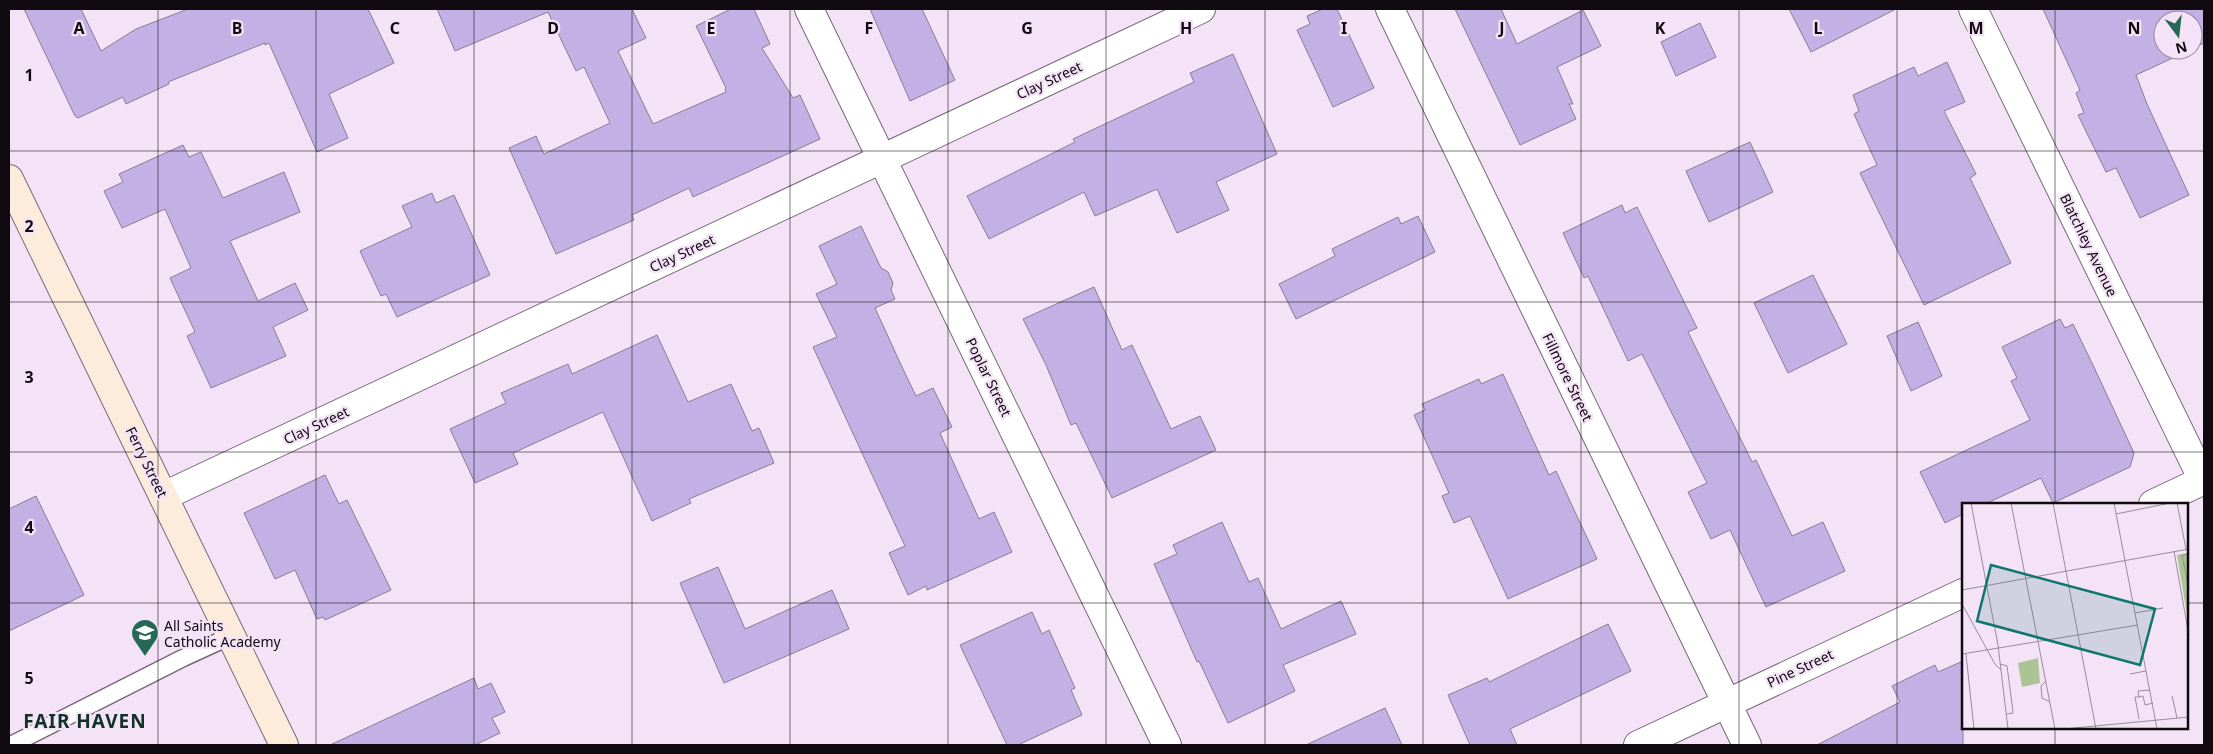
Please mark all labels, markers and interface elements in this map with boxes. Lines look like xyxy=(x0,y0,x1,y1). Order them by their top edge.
north arrow xyxy=(2153,10,2203,60)
text: A xyxy=(73,17,85,39)
text: B xyxy=(232,17,242,39)
text: C xyxy=(390,17,400,39)
text: D xyxy=(547,17,559,39)
text: E xyxy=(707,17,716,39)
text: F xyxy=(865,17,873,39)
text: G xyxy=(1021,17,1033,39)
text: H xyxy=(1180,17,1192,39)
text: I xyxy=(1341,17,1347,39)
text: J xyxy=(1497,17,1505,39)
text: K xyxy=(1655,17,1666,39)
text: L xyxy=(1814,17,1823,39)
text: M xyxy=(1968,17,1984,39)
text: N xyxy=(2127,17,2141,39)
text: N xyxy=(2174,37,2189,59)
street label: Clay Street xyxy=(1013,57,1085,103)
text: 1 xyxy=(24,64,34,86)
street label: Blatchley Avenue xyxy=(2056,190,2122,300)
text: 2 xyxy=(24,215,34,237)
street label: Clay Street xyxy=(646,230,718,276)
street label: Fillmore Street xyxy=(1538,330,1598,424)
street label: Poplar Street xyxy=(962,334,1016,420)
text: 3 xyxy=(24,366,34,388)
street label: Clay Street xyxy=(280,402,352,448)
street label: Ferry Street xyxy=(122,423,172,501)
inset map xyxy=(1962,503,2188,729)
text: 4 xyxy=(24,516,34,538)
place label: All Saints Catholic Academy xyxy=(164,616,282,651)
school or university icon: All Saints Catholic Academy xyxy=(130,618,160,657)
street label: Pine Street xyxy=(1764,644,1836,692)
text: 5 xyxy=(24,667,34,689)
district label: FAIR HAVEN xyxy=(23,708,147,734)

